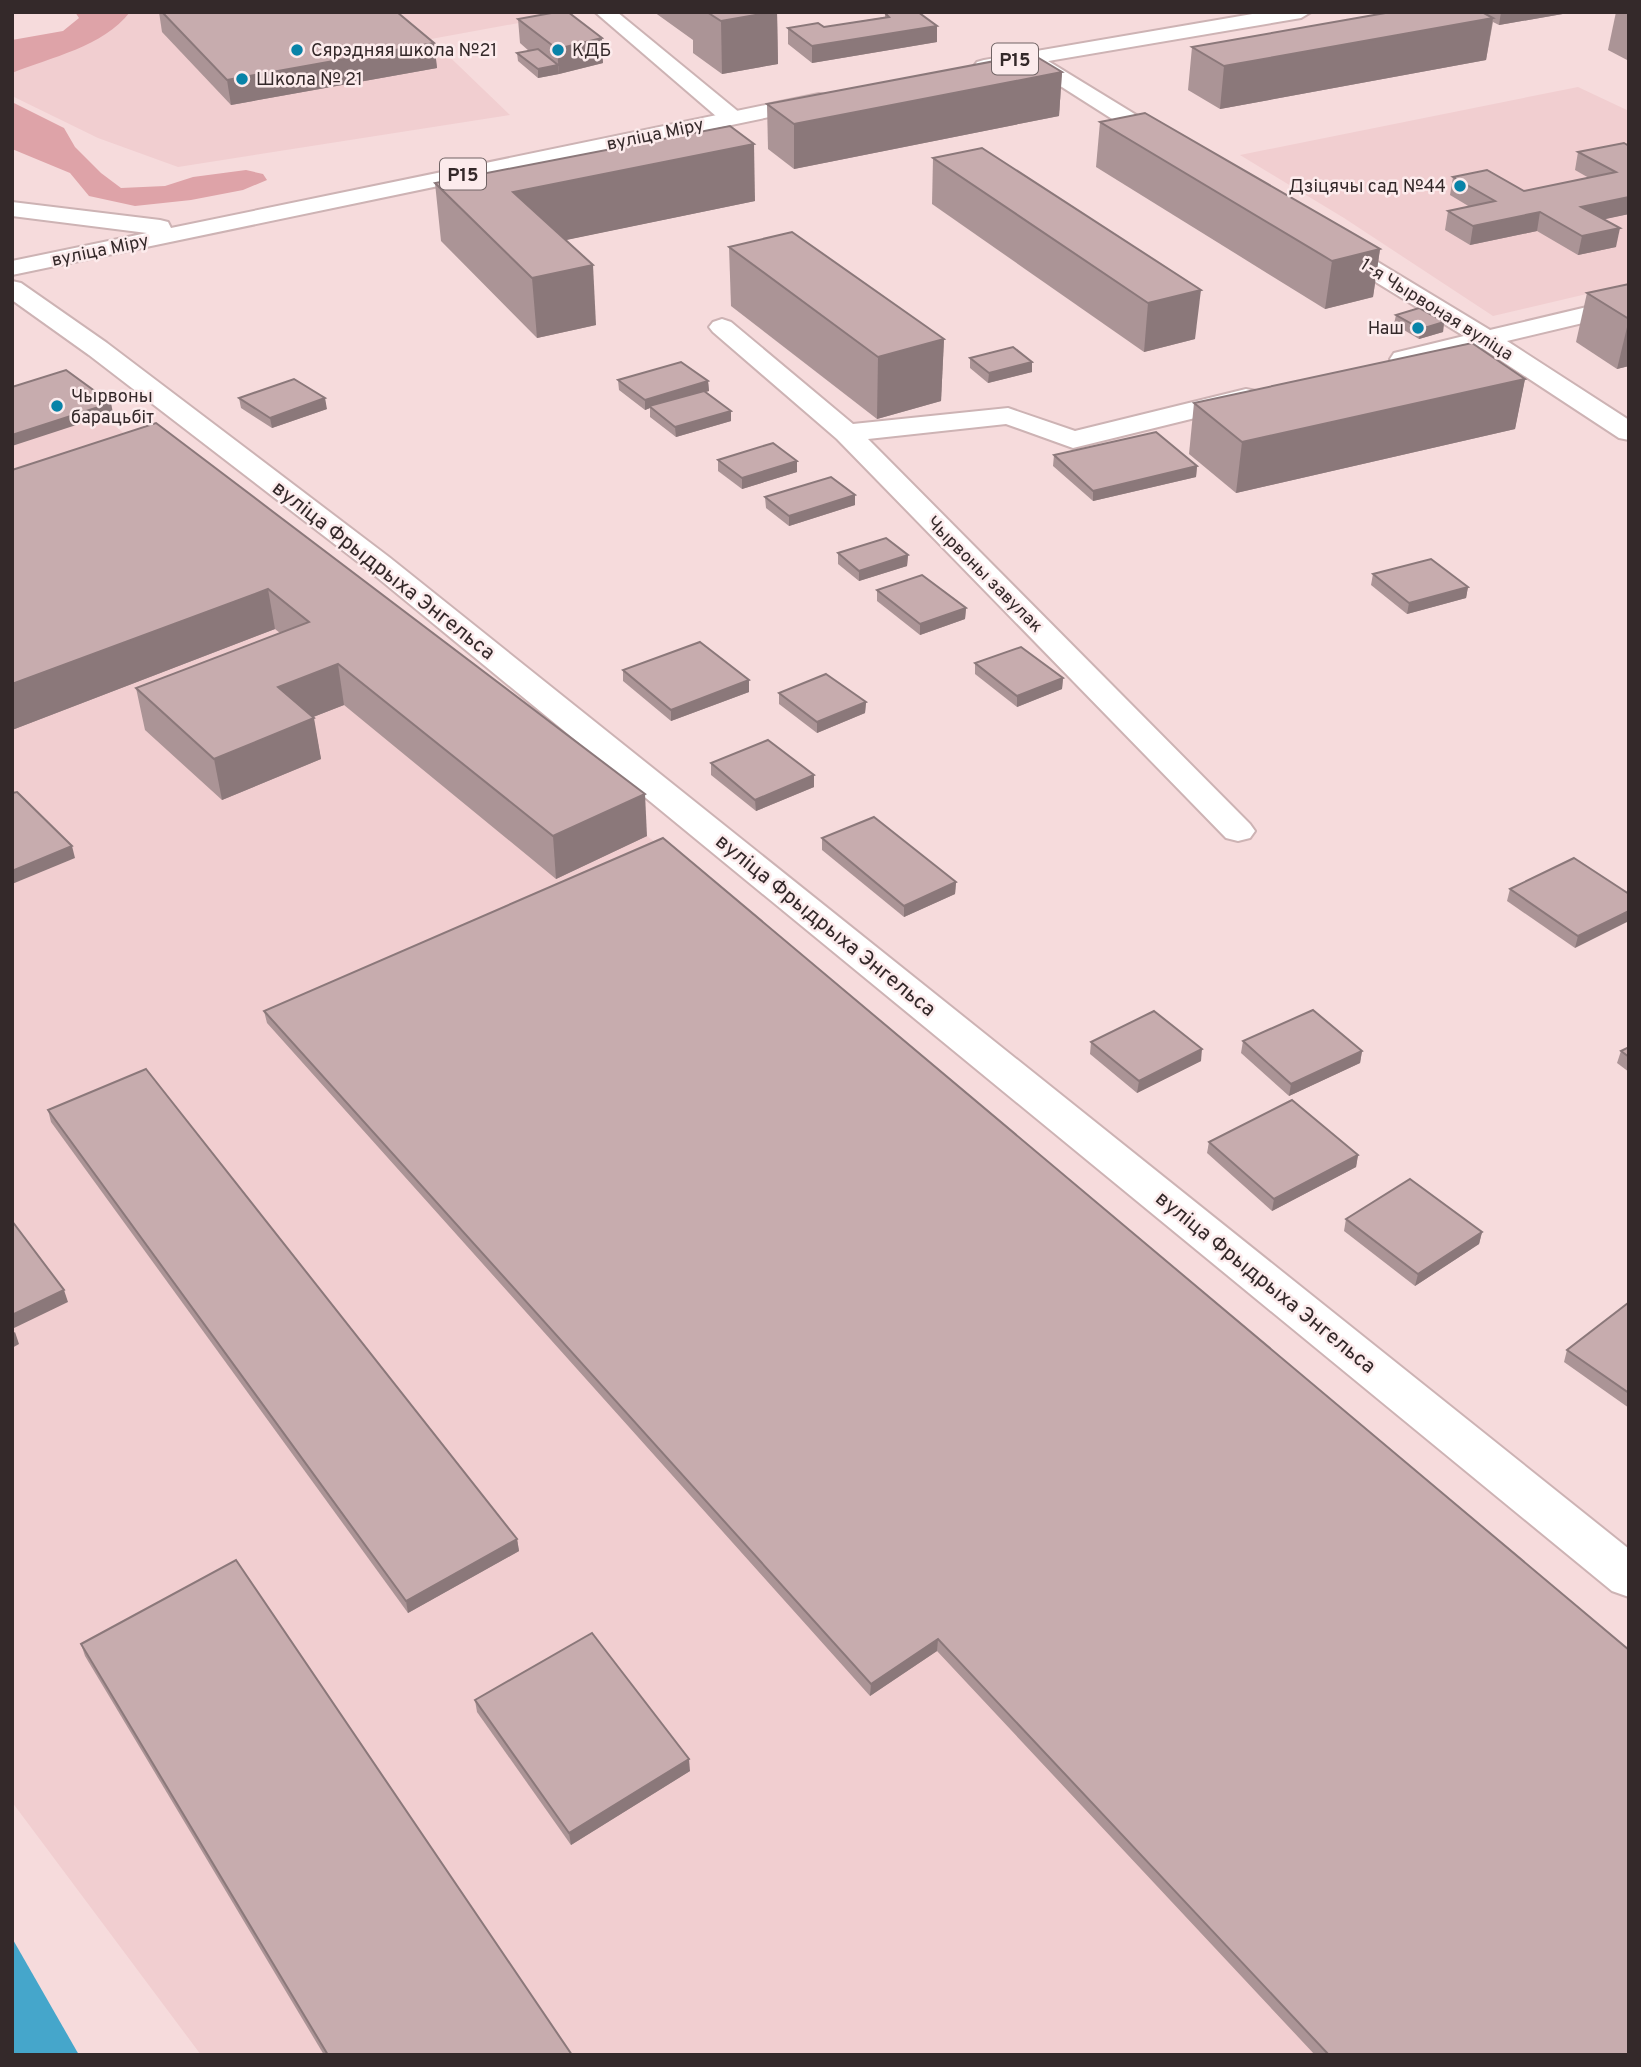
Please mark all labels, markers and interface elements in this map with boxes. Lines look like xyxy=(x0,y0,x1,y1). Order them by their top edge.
place label: Сярэдняя школа №21 xyxy=(311,40,497,63)
place label: КДБ xyxy=(572,40,611,63)
marker: Сярэдняя школа №21 xyxy=(289,42,305,58)
marker: КДБ xyxy=(550,42,566,58)
road number: Р15 xyxy=(992,44,1038,74)
place label: Школа № 21 xyxy=(256,69,363,92)
marker: Школа № 21 xyxy=(234,71,250,87)
street label: вуліца Міру xyxy=(605,114,706,157)
road number: Р15 xyxy=(440,158,486,190)
place label: Дзіцячы сад №44 xyxy=(1288,176,1446,199)
marker: Дзіцячы сад №44 xyxy=(1452,178,1468,194)
street label: вуліца Міру xyxy=(50,230,151,273)
street label: 1-я Чырвоная вуліца xyxy=(1356,254,1517,367)
place label: Наш xyxy=(1368,318,1404,341)
marker: Наш xyxy=(1410,320,1426,336)
place label: Чырвоны барацьбіт xyxy=(71,386,154,430)
marker: Чырвоны барацьбіт xyxy=(49,398,65,414)
street label: вуліца Фрыдрыха Энгельса xyxy=(266,476,500,667)
street label: Чырвоны завулак xyxy=(921,512,1047,638)
street label: вуліца Фрыдрыха Энгельса xyxy=(709,829,941,1024)
street label: вуліца Фрыдрыха Энгельса xyxy=(1149,1186,1381,1381)

